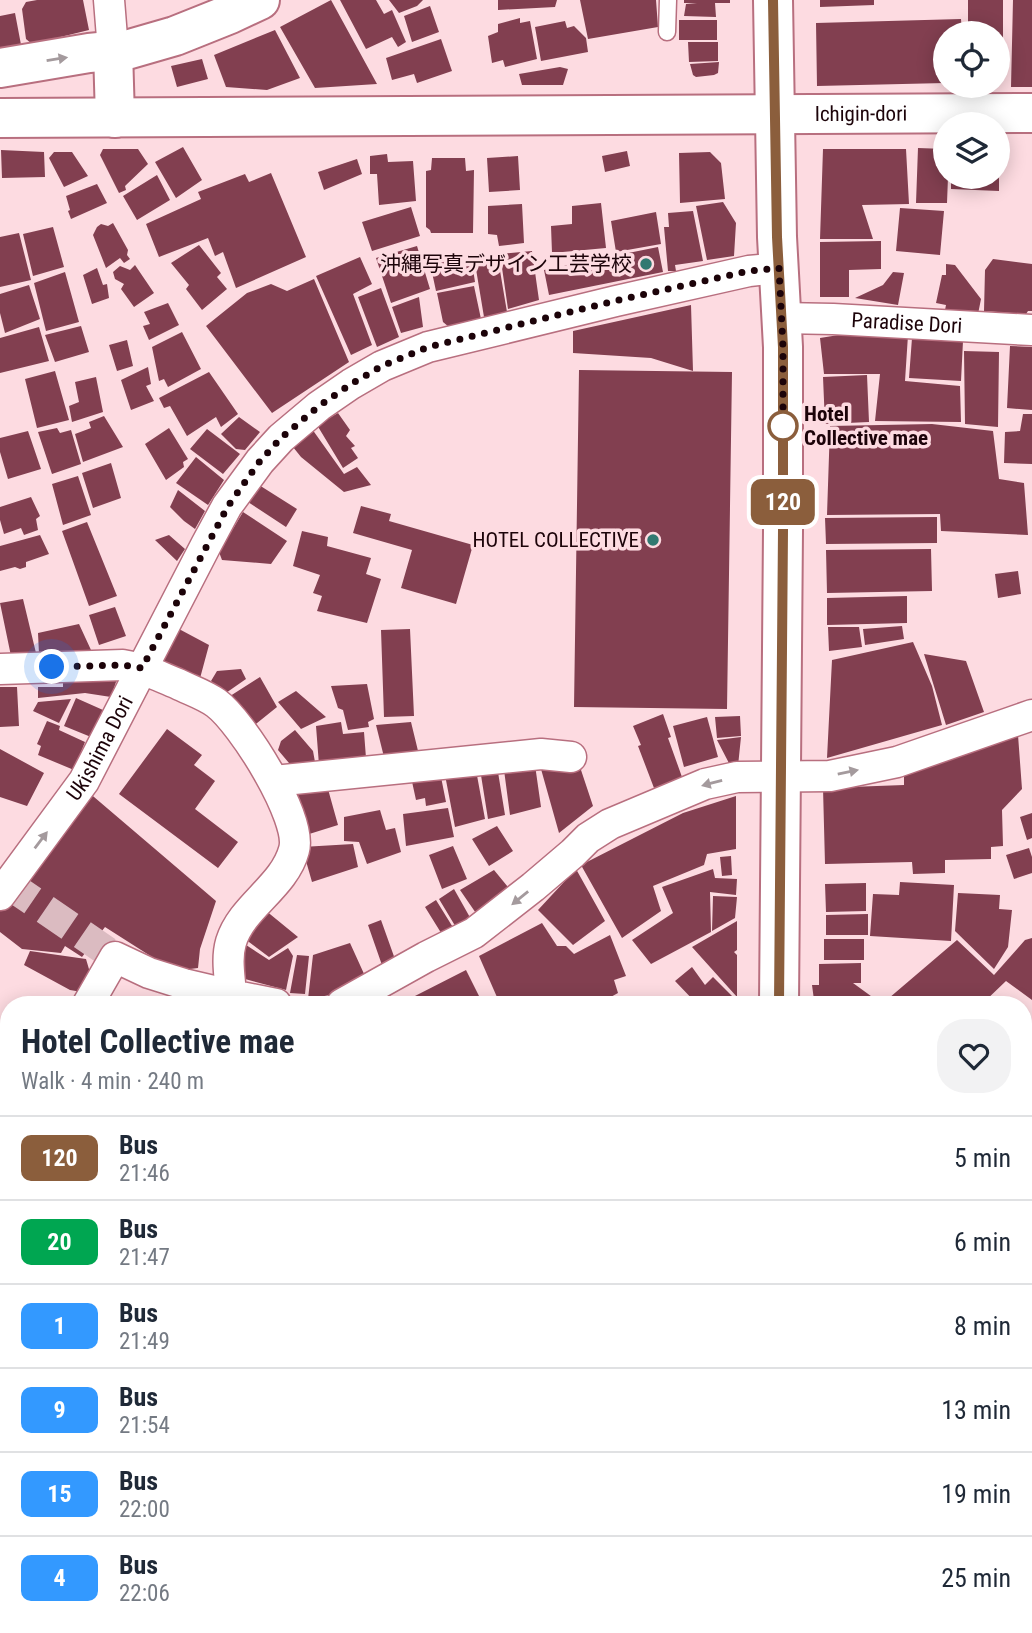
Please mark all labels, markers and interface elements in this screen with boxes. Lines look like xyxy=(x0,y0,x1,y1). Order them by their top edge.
map controls xyxy=(933,21,1010,189)
button: locate xyxy=(933,21,1010,98)
one-way arrow xyxy=(46,53,68,64)
street label: Ichigin-dori xyxy=(815,102,907,126)
button: layers xyxy=(933,112,1010,189)
place label: 沖縄写真デザイン工芸学校 xyxy=(380,252,632,276)
marker: 沖縄写真デザイン工芸学校 xyxy=(638,256,654,272)
street label: Paradise Dori xyxy=(851,308,963,338)
place label: Hotel Collective mae xyxy=(804,402,928,450)
marker: Hotel Collective mae xyxy=(768,411,798,441)
line badge: 120 xyxy=(743,479,823,525)
text: 120 xyxy=(765,488,801,516)
place label: HOTEL COLLECTIVE xyxy=(473,528,639,552)
marker: HOTEL COLLECTIVE xyxy=(645,532,661,548)
your location xyxy=(34,649,69,684)
street label: Ukishima Dori xyxy=(62,692,138,805)
one-way arrow xyxy=(837,767,859,778)
one-way arrow xyxy=(702,778,723,788)
one-way arrow xyxy=(34,831,48,849)
one-way arrow xyxy=(511,890,529,905)
button: heart xyxy=(937,1019,1011,1093)
text: Hotel Collective mae xyxy=(21,1022,295,1061)
text: Walk · 4 min · 240 m xyxy=(21,1068,204,1095)
text: Bus xyxy=(119,1130,158,1160)
text: 5 min xyxy=(954,1143,1011,1173)
text: 120 xyxy=(41,1144,78,1172)
text: 21:46 xyxy=(119,1160,170,1187)
text: Bus xyxy=(119,1214,158,1244)
text: 6 min xyxy=(954,1227,1011,1257)
text: 20 xyxy=(47,1228,72,1256)
text: 21:47 xyxy=(119,1244,170,1271)
text: Bus xyxy=(119,1298,158,1328)
text: 8 min xyxy=(954,1311,1011,1341)
text: 1 xyxy=(53,1312,66,1340)
text: 21:49 xyxy=(119,1328,170,1355)
text: Bus xyxy=(119,1382,158,1412)
text: 13 min xyxy=(941,1395,1011,1425)
text: 9 xyxy=(53,1396,66,1424)
text: 21:54 xyxy=(119,1412,170,1439)
text: Bus xyxy=(119,1466,158,1496)
text: 19 min xyxy=(941,1479,1011,1509)
text: 15 xyxy=(47,1480,72,1508)
text: 22:00 xyxy=(119,1496,170,1523)
text: Bus xyxy=(119,1550,158,1580)
text: 25 min xyxy=(941,1563,1011,1593)
text: 4 xyxy=(53,1564,66,1592)
text: 22:06 xyxy=(119,1580,170,1607)

